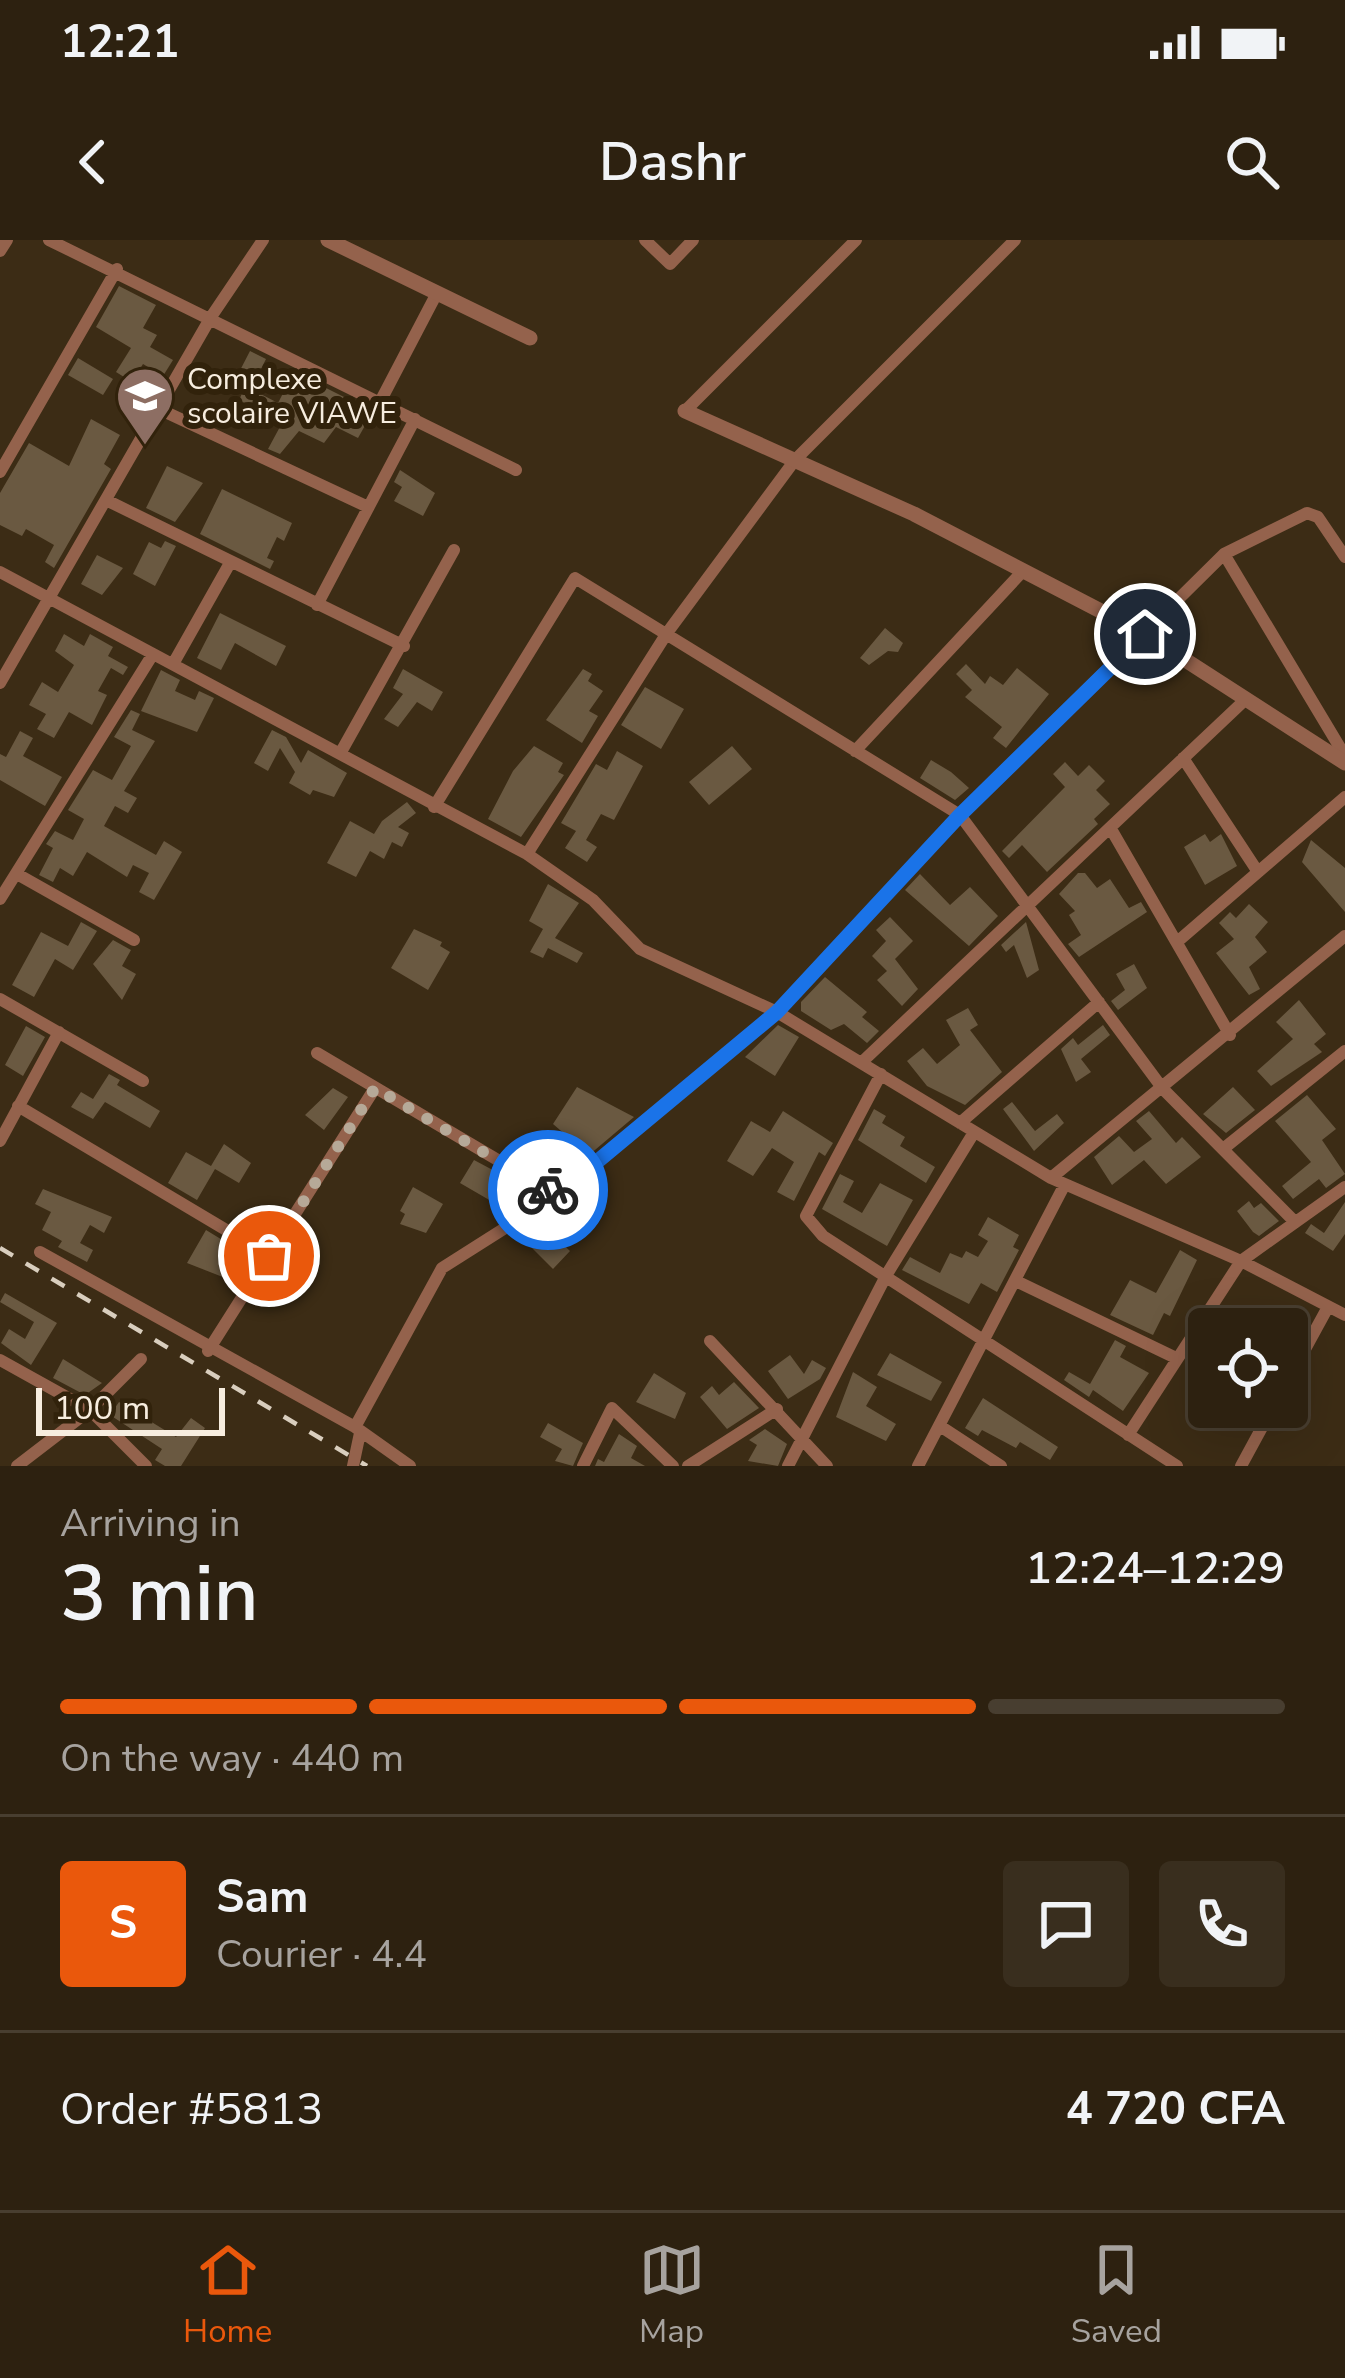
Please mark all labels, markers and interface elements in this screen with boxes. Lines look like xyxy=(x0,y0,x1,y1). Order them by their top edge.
text: 12:21 xyxy=(60,12,179,73)
text: Dashr xyxy=(599,125,746,199)
icon: back xyxy=(60,129,126,195)
icon: search xyxy=(1219,129,1285,195)
place label: Complexe scolaire VIAWE xyxy=(187,359,397,434)
school or university icon: Complexe scolaire VIAWE xyxy=(114,365,176,447)
pin xyxy=(1094,583,1196,685)
icon: home xyxy=(1112,601,1178,667)
courier xyxy=(488,1130,608,1250)
icon: bike xyxy=(515,1157,581,1223)
pin xyxy=(218,1205,320,1307)
icon: bag xyxy=(236,1223,302,1289)
map controls xyxy=(1188,1308,1308,1428)
button: locate xyxy=(1188,1308,1308,1428)
scale bar xyxy=(36,1382,225,1435)
text: 100 m xyxy=(54,1386,150,1431)
text: Arriving in xyxy=(60,1497,241,1550)
text: 12:24–12:29 xyxy=(1025,1538,1285,1599)
text: 3 min xyxy=(60,1541,259,1648)
text: On the way · 440 m xyxy=(60,1732,404,1785)
button: chat xyxy=(1003,1861,1129,1987)
button: phone xyxy=(1159,1861,1285,1987)
text: Sam xyxy=(216,1867,308,1928)
text: S xyxy=(109,1893,137,1954)
text: Courier · 4.4 xyxy=(216,1928,427,1981)
text: Order #5813 xyxy=(60,2079,323,2140)
text: 4 720 CFA xyxy=(1066,2079,1285,2140)
tab: Home xyxy=(183,2237,272,2354)
tab: Map xyxy=(639,2237,705,2354)
tab: Saved xyxy=(1071,2237,1162,2354)

